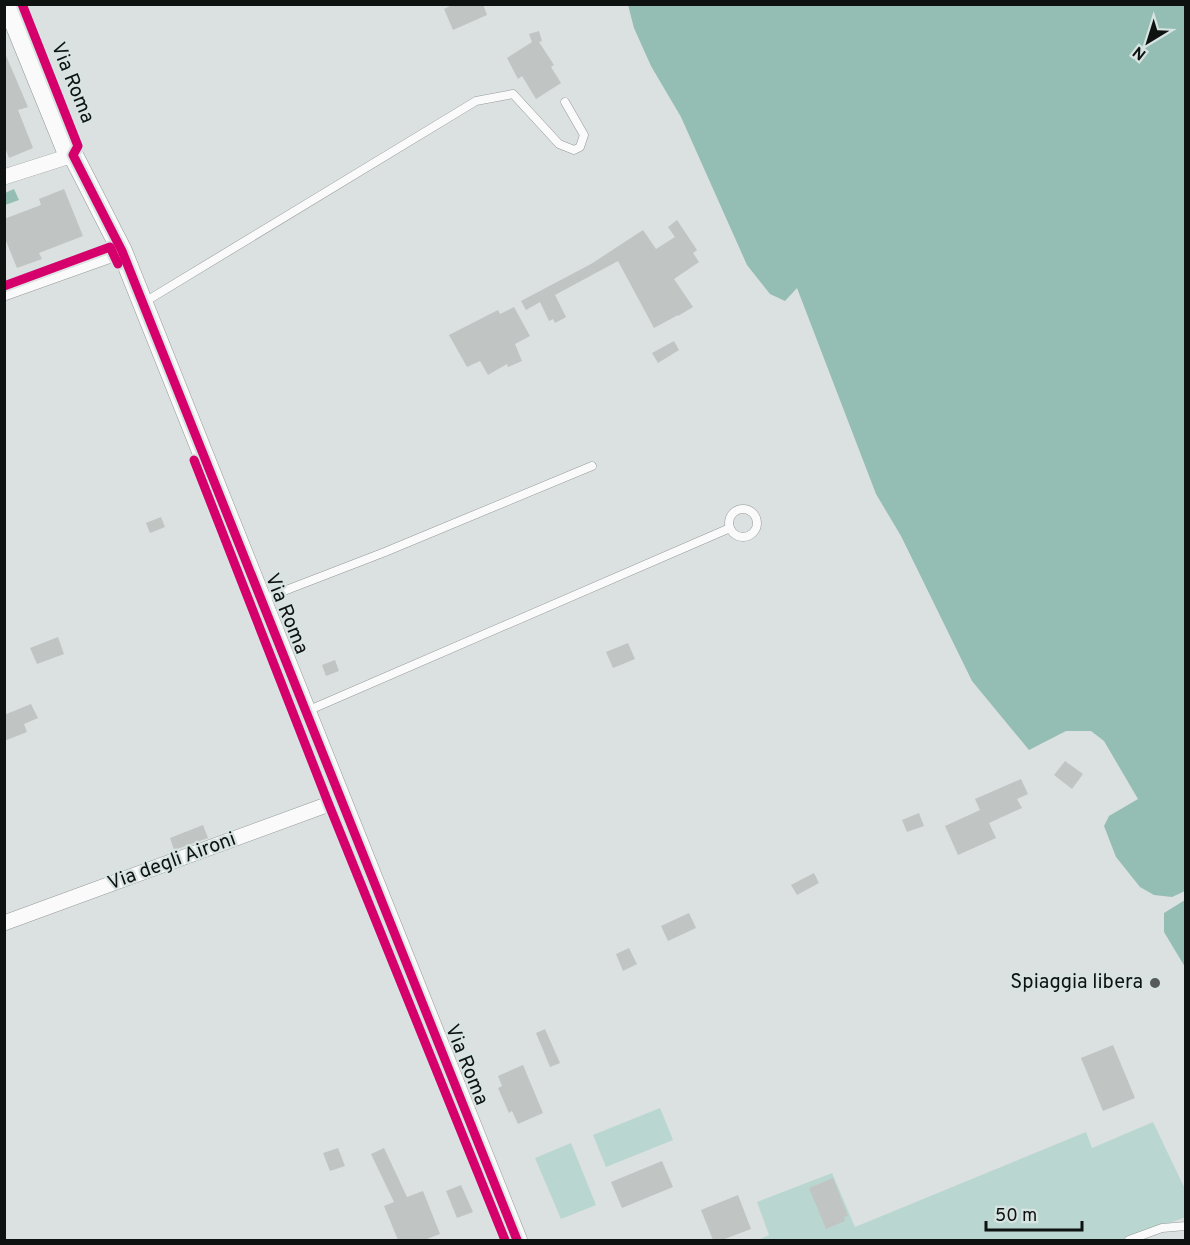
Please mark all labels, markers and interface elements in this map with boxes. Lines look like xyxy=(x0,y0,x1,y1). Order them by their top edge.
north arrow xyxy=(1118,12,1178,72)
street label: Via Roma xyxy=(44,39,100,127)
text: N xyxy=(1129,41,1151,64)
street label: Via Roma xyxy=(258,570,314,658)
street label: Via degli Aironi xyxy=(104,827,240,897)
place label: Spiaggia libera xyxy=(1010,970,1143,996)
marker: Spiaggia libera xyxy=(1148,976,1162,990)
street label: Via Roma xyxy=(438,1021,494,1109)
scale bar xyxy=(986,1194,1082,1232)
text: 50 m xyxy=(995,1205,1037,1228)

